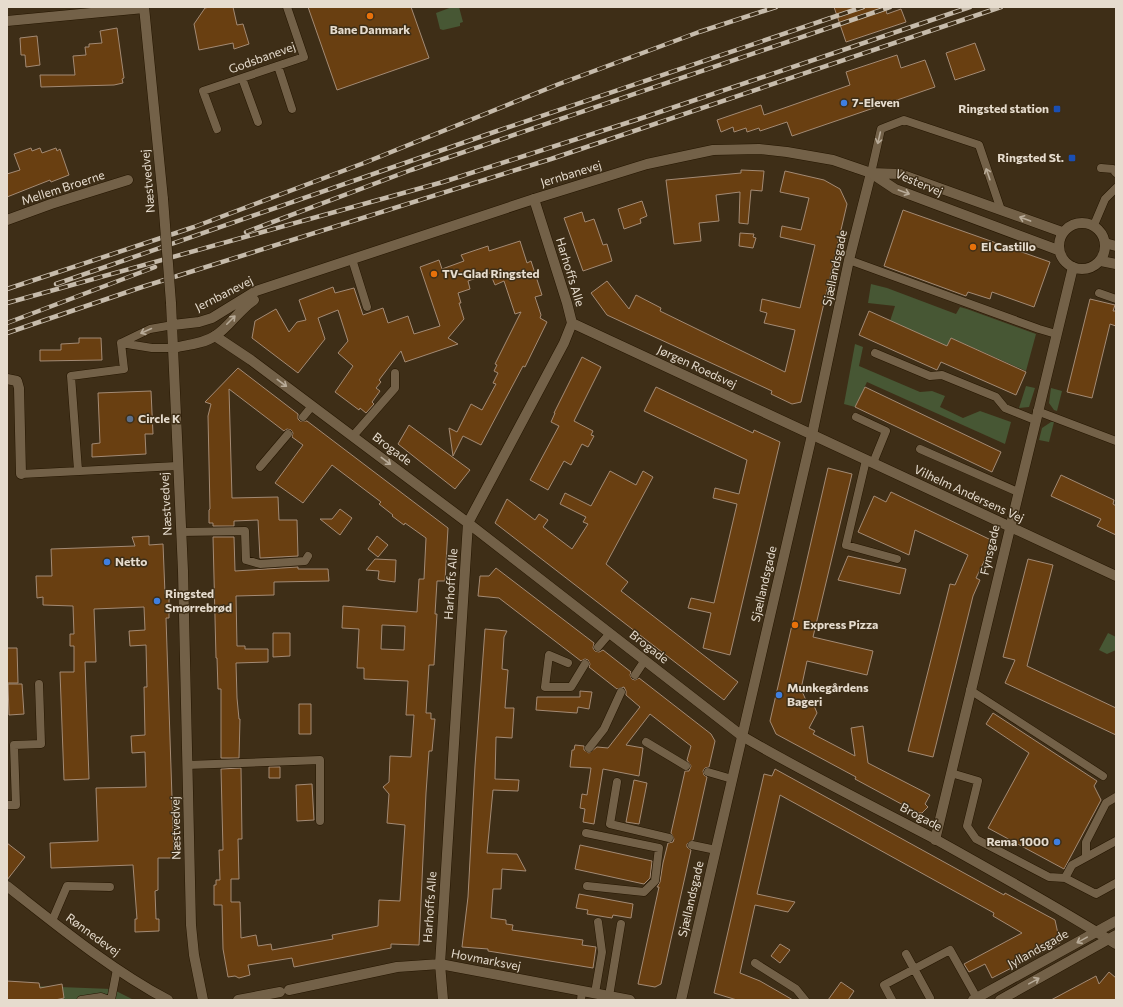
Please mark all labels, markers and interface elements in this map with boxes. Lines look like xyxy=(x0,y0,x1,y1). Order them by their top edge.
marker: Bane Danmark xyxy=(365,11,375,21)
place label: Bane Danmark xyxy=(330,22,410,36)
street label: Godsbanevej xyxy=(226,38,297,76)
place label: 7-Eleven xyxy=(852,95,900,109)
marker: 7-Eleven xyxy=(839,98,849,108)
place label: Ringsted station xyxy=(958,101,1049,115)
marker: Ringsted station xyxy=(1052,104,1062,114)
one-way arrow xyxy=(874,131,882,144)
street label: Næstvedvej xyxy=(137,149,157,213)
place label: Ringsted St. xyxy=(997,150,1064,164)
marker: Ringsted St. xyxy=(1067,153,1077,163)
street label: Jernbanevej xyxy=(538,157,603,190)
street label: Vestervej xyxy=(893,166,945,198)
street label: Mellem Broerne xyxy=(19,167,106,207)
one-way arrow xyxy=(984,167,991,180)
one-way arrow xyxy=(898,189,910,197)
one-way arrow xyxy=(1019,215,1031,223)
street label: Sjællandsgade xyxy=(819,228,849,307)
street label: Harhoffs Alle xyxy=(554,235,588,308)
place label: El Castillo xyxy=(981,239,1036,253)
marker: El Castillo xyxy=(968,242,978,252)
place label: TV-Glad Ringsted xyxy=(442,266,540,280)
marker: TV-Glad Ringsted xyxy=(429,269,439,279)
street label: Jernbanevej xyxy=(192,273,255,315)
one-way arrow xyxy=(227,315,236,325)
one-way arrow xyxy=(140,328,152,335)
street label: Jørgen Roedsvej xyxy=(655,342,739,392)
one-way arrow xyxy=(276,379,287,387)
place label: Circle K xyxy=(138,411,181,425)
marker: Circle K xyxy=(125,414,135,424)
street label: Brogade xyxy=(370,429,415,467)
one-way arrow xyxy=(381,457,392,465)
street label: Vilhelm Andersens Vej xyxy=(912,461,1027,525)
street label: Næstvedvej xyxy=(156,472,174,536)
street label: Fynsgade xyxy=(976,523,1002,576)
street label: Sjællandsgade xyxy=(747,544,779,623)
street label: Harhoffs Alle xyxy=(441,548,459,620)
place label: Netto xyxy=(115,554,148,568)
marker: Netto xyxy=(102,557,112,567)
place label: Ringsted Smørrebrød xyxy=(165,586,232,614)
marker: Ringsted Smørrebrød xyxy=(152,596,162,606)
place label: Express Pizza xyxy=(803,617,878,631)
marker: Express Pizza xyxy=(790,620,800,630)
street label: Brogade xyxy=(627,627,672,666)
place label: Munkegårdens Bageri xyxy=(787,680,869,708)
marker: Munkegårdens Bageri xyxy=(774,690,784,700)
street label: Næstvedvej xyxy=(167,796,183,860)
street label: Brogade xyxy=(898,799,945,833)
place label: Rema 1000 xyxy=(986,834,1049,848)
marker: Rema 1000 xyxy=(1052,837,1062,847)
street label: Sjællandsgade xyxy=(674,859,706,938)
street label: Harhoffs Alle xyxy=(420,871,438,943)
street label: Rønnedevej xyxy=(64,910,123,958)
street label: Jyllandsgade xyxy=(1005,926,1071,971)
one-way arrow xyxy=(1076,936,1088,944)
street label: Hovmarksvej xyxy=(450,945,522,973)
one-way arrow xyxy=(1028,977,1040,985)

